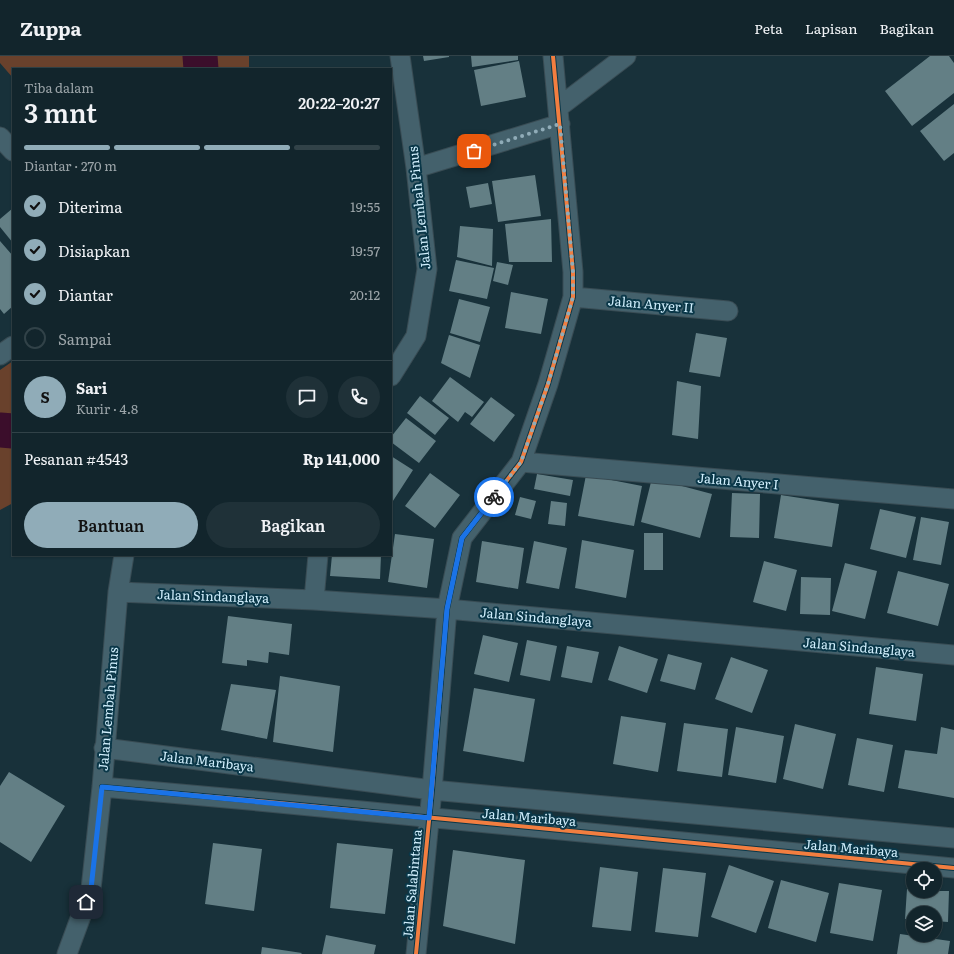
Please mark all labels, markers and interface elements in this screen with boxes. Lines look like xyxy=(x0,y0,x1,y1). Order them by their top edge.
text: Zuppa xyxy=(20,14,82,42)
text: Peta xyxy=(754,18,783,38)
text: Lapisan xyxy=(805,18,858,38)
text: Bagikan xyxy=(880,18,934,38)
text: Tiba dalam xyxy=(24,78,94,97)
text: 20:22–20:27 xyxy=(298,91,380,114)
text: 3 mnt xyxy=(24,92,97,131)
pin xyxy=(457,134,491,168)
icon: bag xyxy=(463,140,485,162)
street label: Jalan Lembah Pinus xyxy=(403,145,434,271)
text: Diantar · 270 m xyxy=(24,156,117,175)
icon: check xyxy=(24,195,46,217)
text: Diterima xyxy=(58,195,122,218)
text: 19:55 xyxy=(350,197,380,216)
icon: check xyxy=(24,239,46,261)
text: Disiapkan xyxy=(58,239,130,262)
text: 19:57 xyxy=(350,241,380,260)
icon: check xyxy=(24,283,46,305)
text: Diantar xyxy=(58,283,113,306)
text: 20:12 xyxy=(350,285,380,304)
street label: Jalan Anyer II xyxy=(607,290,695,317)
text: Sampai xyxy=(58,327,112,350)
text: Sari xyxy=(76,376,107,399)
button: chat xyxy=(286,376,328,418)
button: phone xyxy=(338,376,380,418)
text: S xyxy=(40,385,50,408)
text: Kurir · 4.8 xyxy=(76,399,138,418)
text: Pesanan #4543 xyxy=(24,447,129,470)
text: Rp 141,000 xyxy=(303,447,380,470)
street label: Jalan Anyer I xyxy=(697,467,779,494)
courier xyxy=(474,477,514,517)
icon: bike xyxy=(483,486,505,508)
button: Bantuan xyxy=(24,502,198,548)
button: Bagikan xyxy=(206,502,380,548)
street label: Jalan Sindanglaya xyxy=(157,584,269,607)
street label: Jalan Sindanglaya xyxy=(479,602,593,631)
street label: Jalan Sindanglaya xyxy=(802,632,916,661)
street label: Jalan Lembah Pinus xyxy=(93,646,122,772)
street label: Jalan Maribaya xyxy=(159,745,255,776)
street label: Jalan Maribaya xyxy=(481,803,577,830)
street label: Jalan Salabintana xyxy=(397,828,426,939)
street label: Jalan Maribaya xyxy=(803,834,899,861)
map controls xyxy=(906,862,942,942)
button: locate xyxy=(906,862,942,898)
pin xyxy=(69,885,103,919)
icon: home xyxy=(75,891,97,913)
button: layers xyxy=(906,906,942,942)

